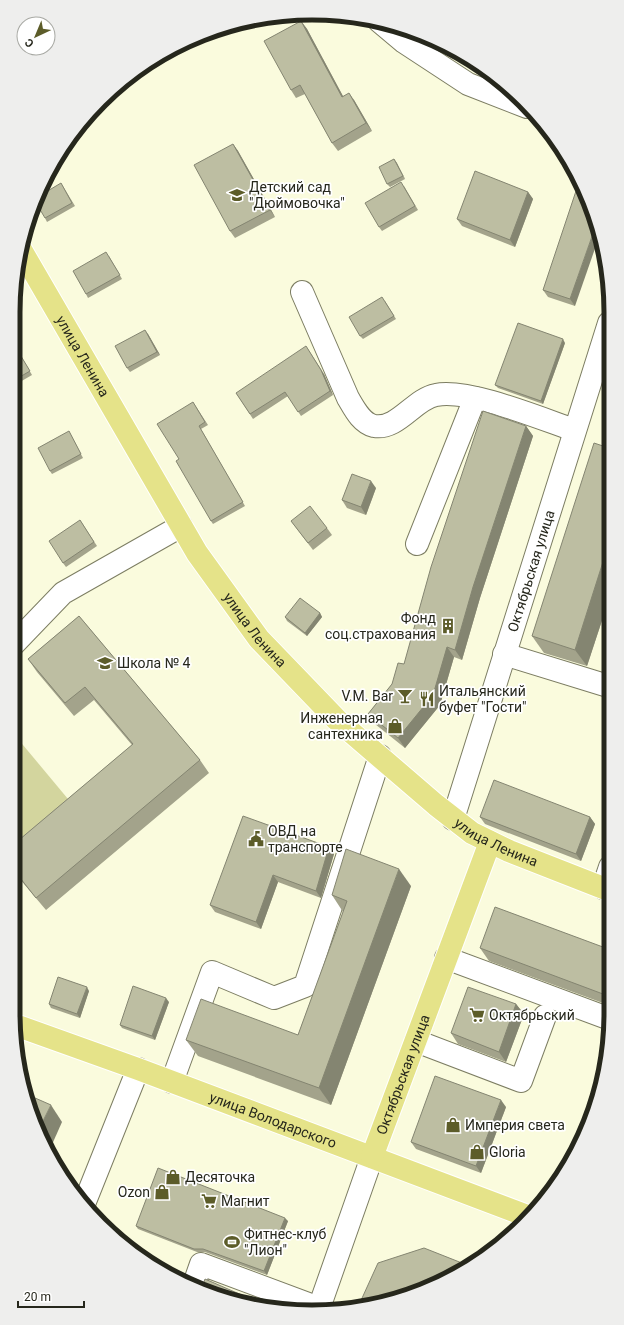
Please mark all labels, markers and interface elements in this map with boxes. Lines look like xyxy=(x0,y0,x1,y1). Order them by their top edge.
north arrow xyxy=(16,16,56,56)
text: С xyxy=(22,36,37,50)
place label: Детский сад "Дюймовочка" xyxy=(249,179,345,211)
school or university icon: Детский сад "Дюймовочка" xyxy=(228,186,246,204)
street label: улица Ленина xyxy=(53,313,113,400)
street label: Октябрьская улица xyxy=(504,508,558,634)
street label: улица Ленина xyxy=(220,590,290,670)
place label: Фонд соц.страхования xyxy=(325,610,437,642)
building icon: Фонд соц.страхования xyxy=(439,617,457,635)
school or university icon: Школа № 4 xyxy=(96,654,114,672)
place label: Школа № 4 xyxy=(117,655,191,671)
place label: Итальянский буфет "Гости" xyxy=(439,683,527,715)
bar icon: V.M. Bar xyxy=(396,687,414,705)
place label: V.M. Bar xyxy=(341,688,393,704)
restaurant icon: Итальянский буфет "Гости" xyxy=(418,690,436,708)
place label: Инженерная сантехника xyxy=(300,710,383,742)
shop icon: Инженерная сантехника xyxy=(386,717,404,735)
street label: улица Ленина xyxy=(451,815,540,869)
place label: ОВД на транспорте xyxy=(268,823,343,855)
public building icon: ОВД на транспорте xyxy=(247,830,265,848)
supermarket icon: Октябрьский xyxy=(468,1006,486,1024)
place label: Октябрьский xyxy=(489,1007,575,1023)
street label: Октябрьская улица xyxy=(373,1012,433,1137)
street label: улица Володарского xyxy=(207,1089,339,1151)
shop icon: Империя света xyxy=(444,1116,462,1134)
place label: Империя света xyxy=(465,1117,565,1133)
shop icon: Gloria xyxy=(468,1143,486,1161)
place label: Gloria xyxy=(489,1144,526,1160)
shop icon: Десяточка xyxy=(164,1168,182,1186)
place label: Десяточка xyxy=(185,1169,255,1185)
shop icon: Ozon xyxy=(153,1183,171,1201)
place label: Ozon xyxy=(118,1184,150,1200)
supermarket icon: Магнит xyxy=(200,1192,218,1210)
place label: Магнит xyxy=(221,1193,270,1209)
place label: Фитнес-клуб "Лион" xyxy=(244,1226,327,1258)
sports icon: Фитнес-клуб "Лион" xyxy=(223,1233,241,1251)
scale bar xyxy=(18,1283,84,1309)
text: 20 m xyxy=(24,1290,51,1304)

